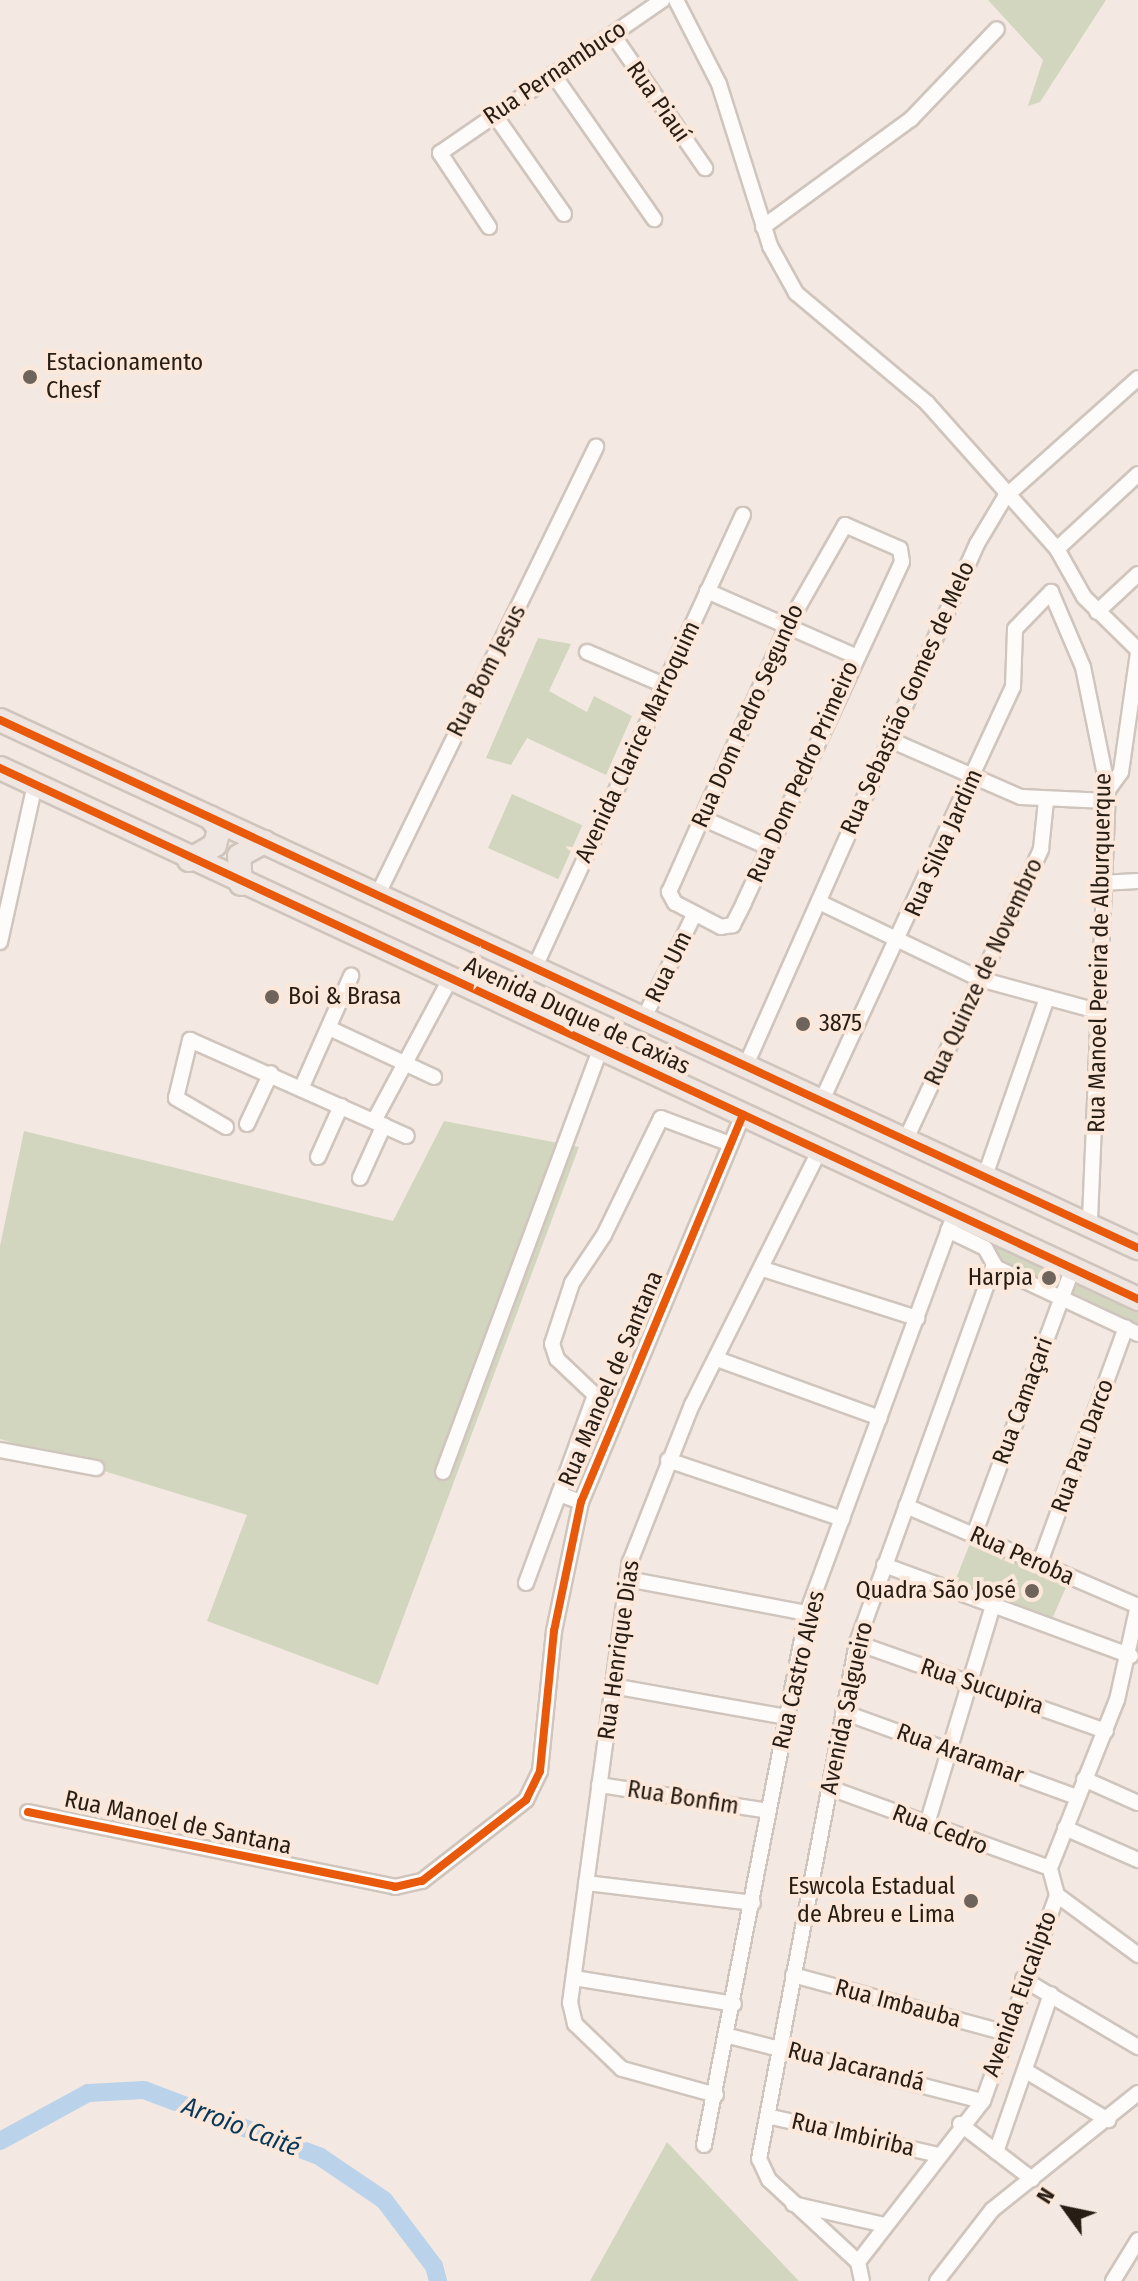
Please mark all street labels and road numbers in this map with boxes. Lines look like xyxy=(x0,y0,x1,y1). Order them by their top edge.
street label: Rua Pernambuco xyxy=(478,15,632,131)
street label: Rua Piauí xyxy=(620,56,696,148)
street label: Rua Sebastião Gomes de Melo xyxy=(835,557,981,839)
street label: Rua Bom Jesus xyxy=(441,600,533,742)
street label: Rua Dom Pedro Segundo xyxy=(686,600,810,832)
street label: Avenida Clarice Marroquim xyxy=(569,617,707,867)
street label: Rua Dom Pedro Primeiro xyxy=(741,657,865,887)
street label: Rua Silva Jardim xyxy=(899,765,989,921)
street label: Rua Manoel Pereira de Alburquerque xyxy=(1082,773,1118,1133)
street label: Rua Quinze de Novembro xyxy=(919,854,1049,1090)
street label: Rua Um xyxy=(639,927,699,1007)
street label: Avenida Duque de Caxias xyxy=(459,951,695,1081)
street label: Rua Manoel de Santana xyxy=(553,1267,669,1491)
street label: Rua Camaçari xyxy=(987,1334,1059,1468)
street label: Rua Pau Darco xyxy=(1046,1375,1120,1517)
street label: Rua Peroba xyxy=(965,1520,1079,1592)
street label: Rua Henrique Dias xyxy=(592,1558,646,1742)
street label: Rua Castro Alves xyxy=(767,1588,831,1752)
street label: Avenida Salgueiro xyxy=(815,1619,879,1797)
street label: Rua Sucupira xyxy=(917,1652,1047,1722)
street label: Rua Araramar xyxy=(893,1718,1027,1790)
street label: Rua Bonfim xyxy=(625,1775,741,1821)
street label: Rua Manoel de Santana xyxy=(62,1785,294,1861)
street label: Rua Cedro xyxy=(888,1799,992,1861)
street label: Avenida Eucalipto xyxy=(977,1907,1063,2081)
street label: Rua Imbauba xyxy=(832,1973,964,2035)
street label: Rua Jacarandá xyxy=(785,2036,927,2098)
street label: Rua Imbiriba xyxy=(789,2107,917,2163)

